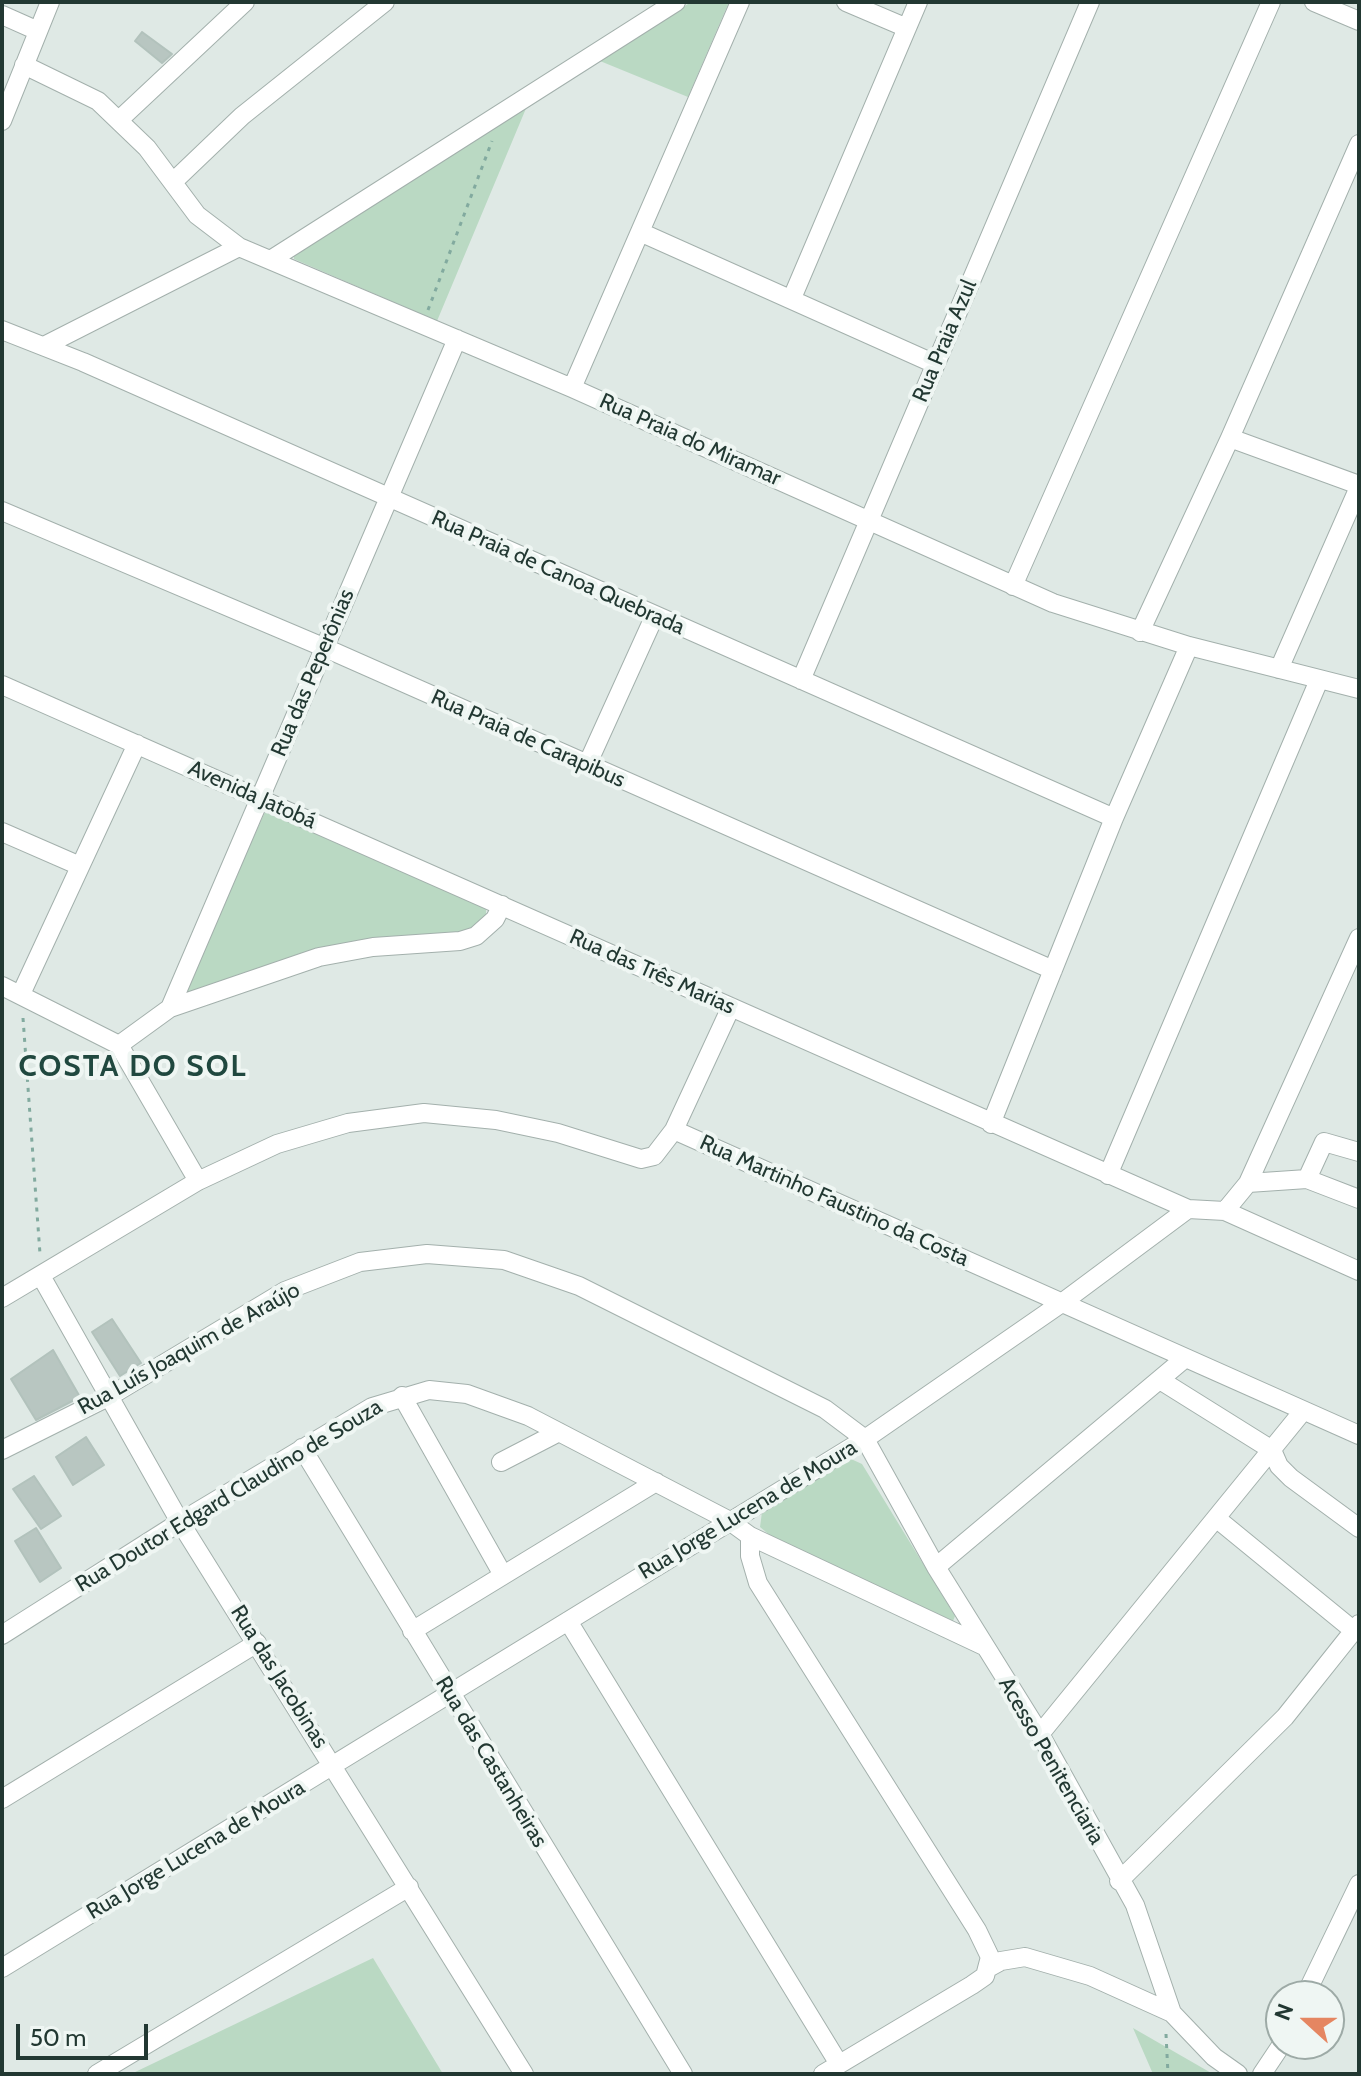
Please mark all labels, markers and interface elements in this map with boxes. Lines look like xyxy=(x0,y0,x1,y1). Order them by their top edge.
street label: Rua Praia Azul xyxy=(907,276,983,406)
street label: Rua Praia do Miramar xyxy=(595,388,785,492)
street label: Rua Praia de Canoa Quebrada xyxy=(427,505,689,641)
street label: Rua das Peperônias xyxy=(266,585,360,761)
street label: Rua Praia de Carapibus xyxy=(427,684,629,794)
street label: Avenida Jatobá xyxy=(184,755,320,835)
street label: Rua das Três Marias xyxy=(565,924,739,1020)
district label: COSTA DO SOL xyxy=(18,1049,248,1085)
street label: Rua Martinho Faustino da Costa xyxy=(695,1130,973,1272)
street label: Rua Luís Joaquim de Araújo xyxy=(74,1277,304,1421)
street label: Rua Doutor Edgard Claudino de Souza xyxy=(71,1394,387,1598)
street label: Rua Jorge Lucena de Moura xyxy=(634,1434,862,1586)
street label: Rua das Jacobinas xyxy=(224,1601,334,1753)
street label: Rua das Castanheiras xyxy=(430,1672,552,1852)
street label: Acesso Penitenciaria xyxy=(992,1673,1110,1849)
street label: Rua Jorge Lucena de Moura xyxy=(82,1774,310,1926)
north arrow xyxy=(1265,1980,1345,2060)
text: N xyxy=(1269,2000,1299,2024)
scale bar xyxy=(20,2008,152,2058)
text: 50 m xyxy=(30,2023,86,2052)

